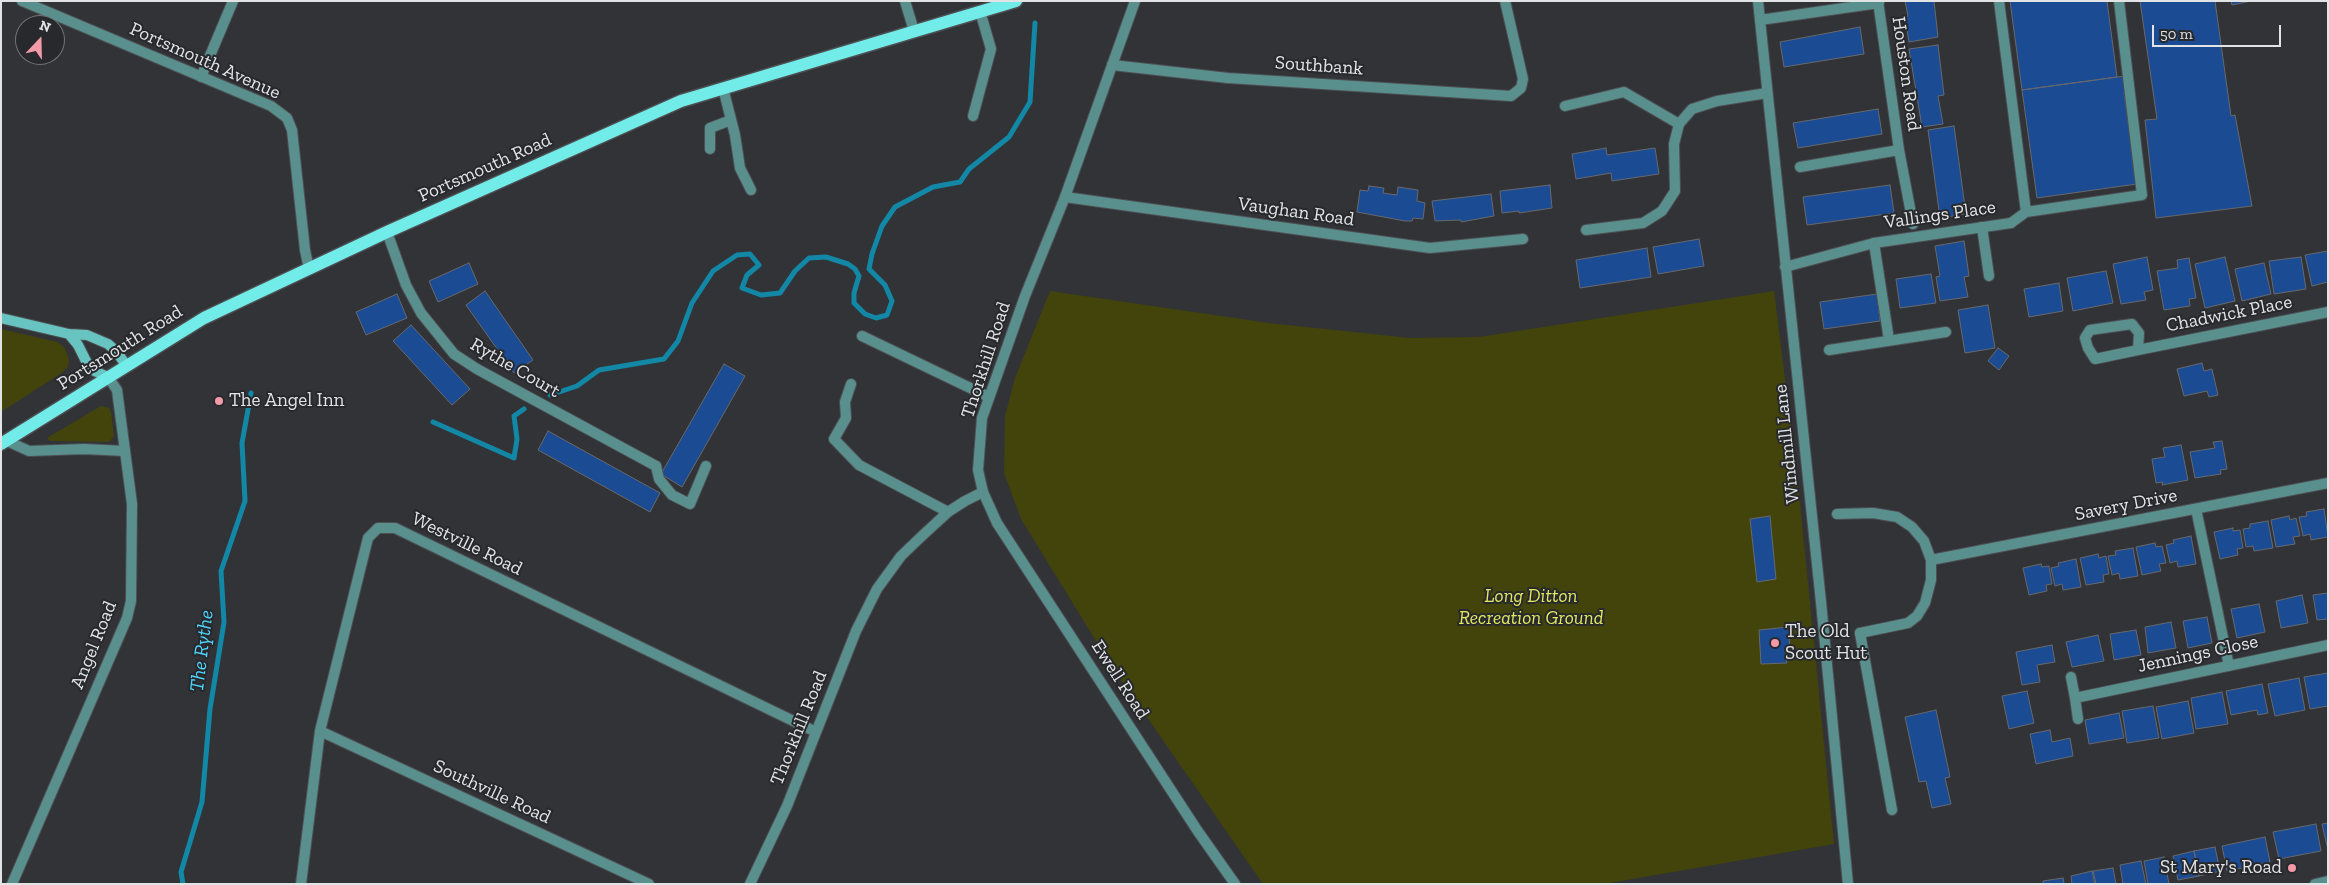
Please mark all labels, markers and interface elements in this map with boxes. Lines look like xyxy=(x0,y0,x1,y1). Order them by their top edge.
north arrow xyxy=(15,15,65,65)
street label: Houston Road xyxy=(1887,15,1925,133)
scale bar xyxy=(2154,15,2283,47)
text: N xyxy=(37,17,53,36)
street label: Portsmouth Avenue xyxy=(126,18,284,104)
text: 50 m xyxy=(2160,25,2193,43)
street label: Southbank xyxy=(1274,52,1364,80)
street label: Portsmouth Road xyxy=(415,128,555,208)
street label: Vaughan Road xyxy=(1236,193,1356,231)
street label: Vallings Place xyxy=(1883,196,1997,234)
street label: Chadwick Place xyxy=(2164,291,2294,337)
street label: Thorkhill Road xyxy=(956,299,1016,421)
street label: Portsmouth Road xyxy=(53,300,187,396)
street label: Rythe Court xyxy=(466,333,564,403)
street label: Windmill Lane xyxy=(1769,383,1805,505)
place label: The Angel Inn xyxy=(229,390,344,412)
marker: The Angel Inn xyxy=(213,395,225,407)
street label: Savery Drive xyxy=(2073,484,2179,526)
street label: Westville Road xyxy=(408,507,526,581)
park label: Long Ditton Recreation Ground xyxy=(1459,586,1603,630)
street label: Angel Road xyxy=(66,598,122,692)
water label: The Rythe xyxy=(185,609,219,693)
place label: The Old Scout Hut xyxy=(1785,621,1867,665)
street label: Jennings Close xyxy=(2136,630,2260,678)
street label: Ewell Road xyxy=(1086,636,1154,724)
marker: The Old Scout Hut xyxy=(1769,637,1781,649)
street label: Thorkhill Road xyxy=(766,668,832,788)
street label: Southville Road xyxy=(430,755,554,829)
place label: St Mary's Road xyxy=(2160,857,2282,879)
marker: St Mary's Road xyxy=(2286,862,2298,874)

